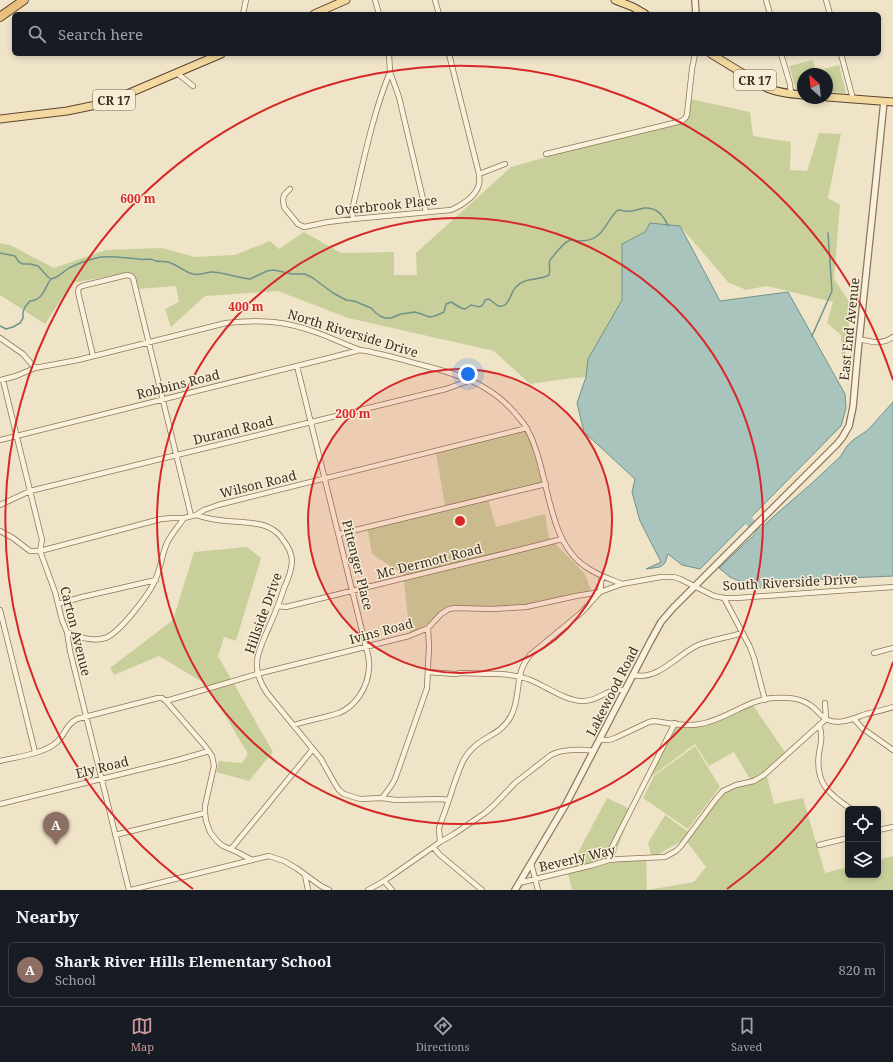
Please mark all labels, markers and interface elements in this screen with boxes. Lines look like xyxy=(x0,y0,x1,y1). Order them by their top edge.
search box xyxy=(12,12,881,56)
icon: search xyxy=(26,23,48,45)
text: Search here xyxy=(58,24,143,44)
north arrow xyxy=(797,68,833,104)
road number: CR 17 xyxy=(734,70,776,90)
road number: CR 17 xyxy=(93,90,135,110)
text: 600 m xyxy=(120,190,156,207)
street label: Overbrook Place xyxy=(334,191,438,219)
street label: East End Avenue xyxy=(835,277,863,381)
text: 400 m xyxy=(228,298,264,315)
street label: North Riverside Drive xyxy=(286,305,421,361)
your location xyxy=(458,364,478,384)
street label: Robbins Road xyxy=(135,365,221,403)
text: 200 m xyxy=(335,405,371,422)
street label: Durand Road xyxy=(191,411,275,449)
street label: Wilson Road xyxy=(218,466,298,502)
centre of rings xyxy=(453,514,467,528)
street label: Pittenger Place xyxy=(338,518,378,612)
street label: Mc Dermott Road xyxy=(374,539,484,583)
street label: South Riverside Drive xyxy=(722,569,858,595)
street label: Hillside Drive xyxy=(240,570,286,656)
street label: Carton Avenue xyxy=(56,584,96,678)
street label: Ivins Road xyxy=(347,614,415,648)
street label: Lakewood Road xyxy=(582,643,642,739)
street label: Ely Road xyxy=(74,752,130,782)
map controls xyxy=(845,806,881,878)
button: locate xyxy=(845,806,881,842)
pin: A xyxy=(43,812,69,845)
street label: Beverly Way xyxy=(537,840,618,876)
button: layers xyxy=(845,842,881,878)
text: Nearby xyxy=(16,905,79,928)
text: Shark River Hills Elementary School xyxy=(55,951,331,971)
text: A xyxy=(25,961,35,979)
text: 820 m xyxy=(839,961,876,979)
text: School xyxy=(55,971,96,989)
tab: Map xyxy=(131,1015,154,1054)
tab: Directions xyxy=(416,1015,469,1054)
tab: Saved xyxy=(731,1015,762,1054)

